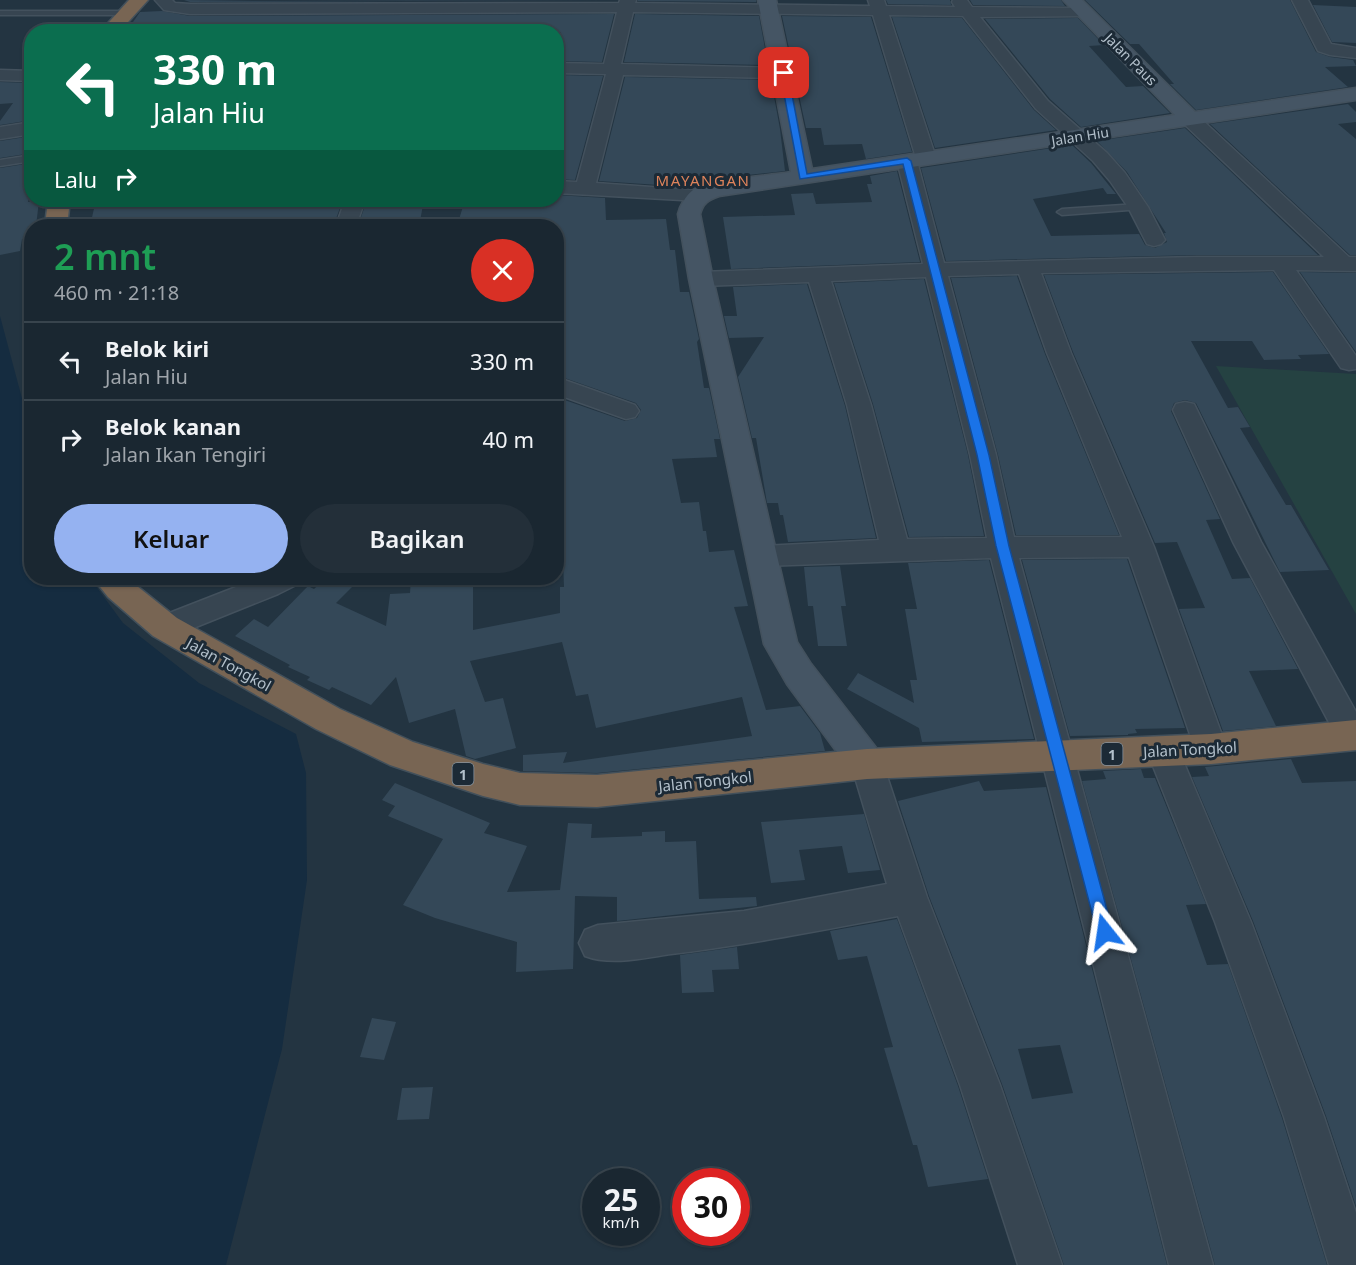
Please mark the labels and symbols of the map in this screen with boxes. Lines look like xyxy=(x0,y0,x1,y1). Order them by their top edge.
street label: Jalan Paus xyxy=(1099,27,1162,90)
pin xyxy=(758,47,809,98)
street label: Jalan Hiu xyxy=(1048,122,1110,150)
district label: MAYANGAN xyxy=(656,170,750,190)
street label: Jalan Tongkol xyxy=(181,632,275,695)
street label: Jalan Tongkol xyxy=(1141,737,1237,762)
road number: 1 xyxy=(1102,743,1122,765)
road number: 1 xyxy=(452,763,474,785)
street label: Jalan Tongkol xyxy=(655,766,753,796)
position arrow xyxy=(1073,900,1137,964)
speed limit sign: 30 xyxy=(672,1168,750,1246)

